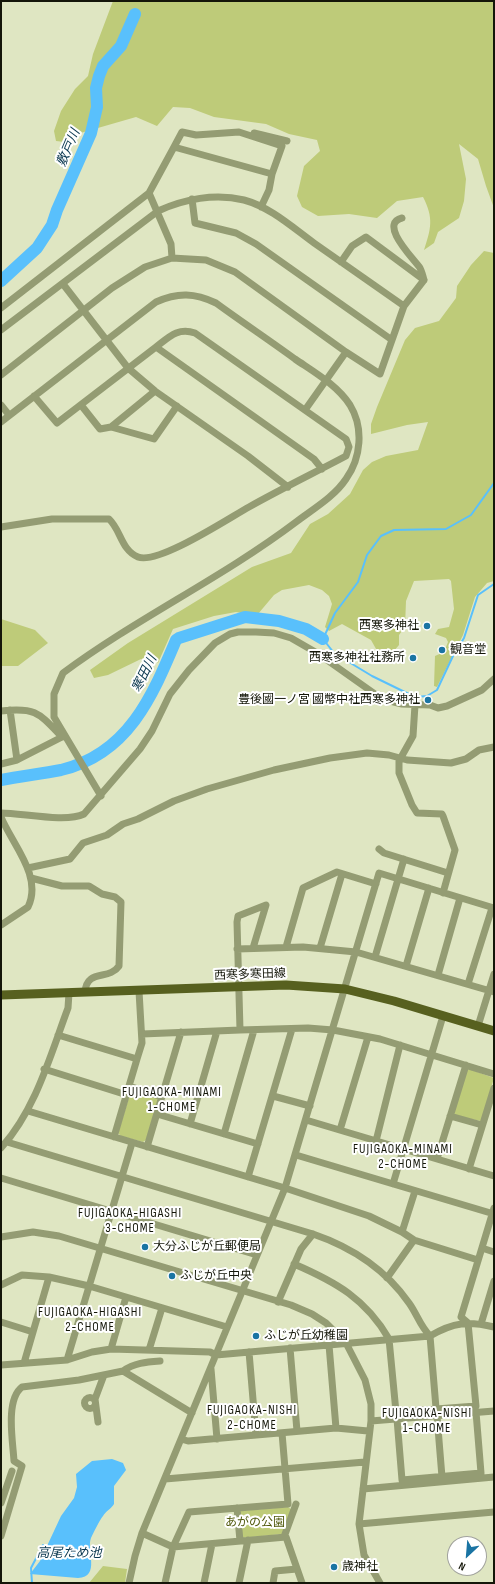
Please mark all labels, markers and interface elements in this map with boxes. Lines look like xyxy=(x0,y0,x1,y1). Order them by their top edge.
water label: 敷戸川 xyxy=(54,127,84,169)
place label: 西寒多神社 xyxy=(359,619,419,633)
marker: 西寒多神社 xyxy=(422,621,432,631)
place label: 観音堂 xyxy=(450,643,486,657)
marker: 観音堂 xyxy=(437,645,447,655)
place label: 西寒多神社社務所 xyxy=(309,651,405,665)
water label: 寒田川 xyxy=(129,653,161,695)
marker: 西寒多神社社務所 xyxy=(408,653,418,663)
place label: 豊後國一ノ宮 國幣中社西寒多神社 xyxy=(238,693,420,707)
marker: 豊後國一ノ宮 國幣中社西寒多神社 xyxy=(423,695,433,705)
street label: 西寒多寒田線 xyxy=(214,967,286,983)
district label: FUJIGAOKA-MINAMI 1-CHOME xyxy=(122,1085,222,1116)
district label: FUJIGAOKA-MINAMI 2-CHOME xyxy=(353,1142,453,1173)
district label: FUJIGAOKA-HIGASHI 3-CHOME xyxy=(78,1206,182,1237)
place label: 大分ふじが丘郵便局 xyxy=(153,1240,261,1254)
marker: 大分ふじが丘郵便局 xyxy=(140,1242,150,1252)
place label: ふじが丘中央 xyxy=(180,1269,252,1283)
marker: ふじが丘中央 xyxy=(167,1271,177,1281)
district label: FUJIGAOKA-HIGASHI 2-CHOME xyxy=(38,1305,142,1336)
place label: ふじが丘幼稚園 xyxy=(264,1329,348,1343)
marker: ふじが丘幼稚園 xyxy=(251,1331,261,1341)
district label: FUJIGAOKA-NISHI 2-CHOME xyxy=(207,1403,297,1434)
district label: FUJIGAOKA-NISHI 1-CHOME xyxy=(382,1406,472,1437)
park label: あがの公園 xyxy=(225,1516,285,1530)
north arrow xyxy=(447,1536,487,1576)
water label: 高尾ため池 xyxy=(37,1546,101,1562)
text: N xyxy=(456,1559,467,1573)
place label: 歳神社 xyxy=(342,1560,378,1574)
marker: 歳神社 xyxy=(329,1562,339,1572)

